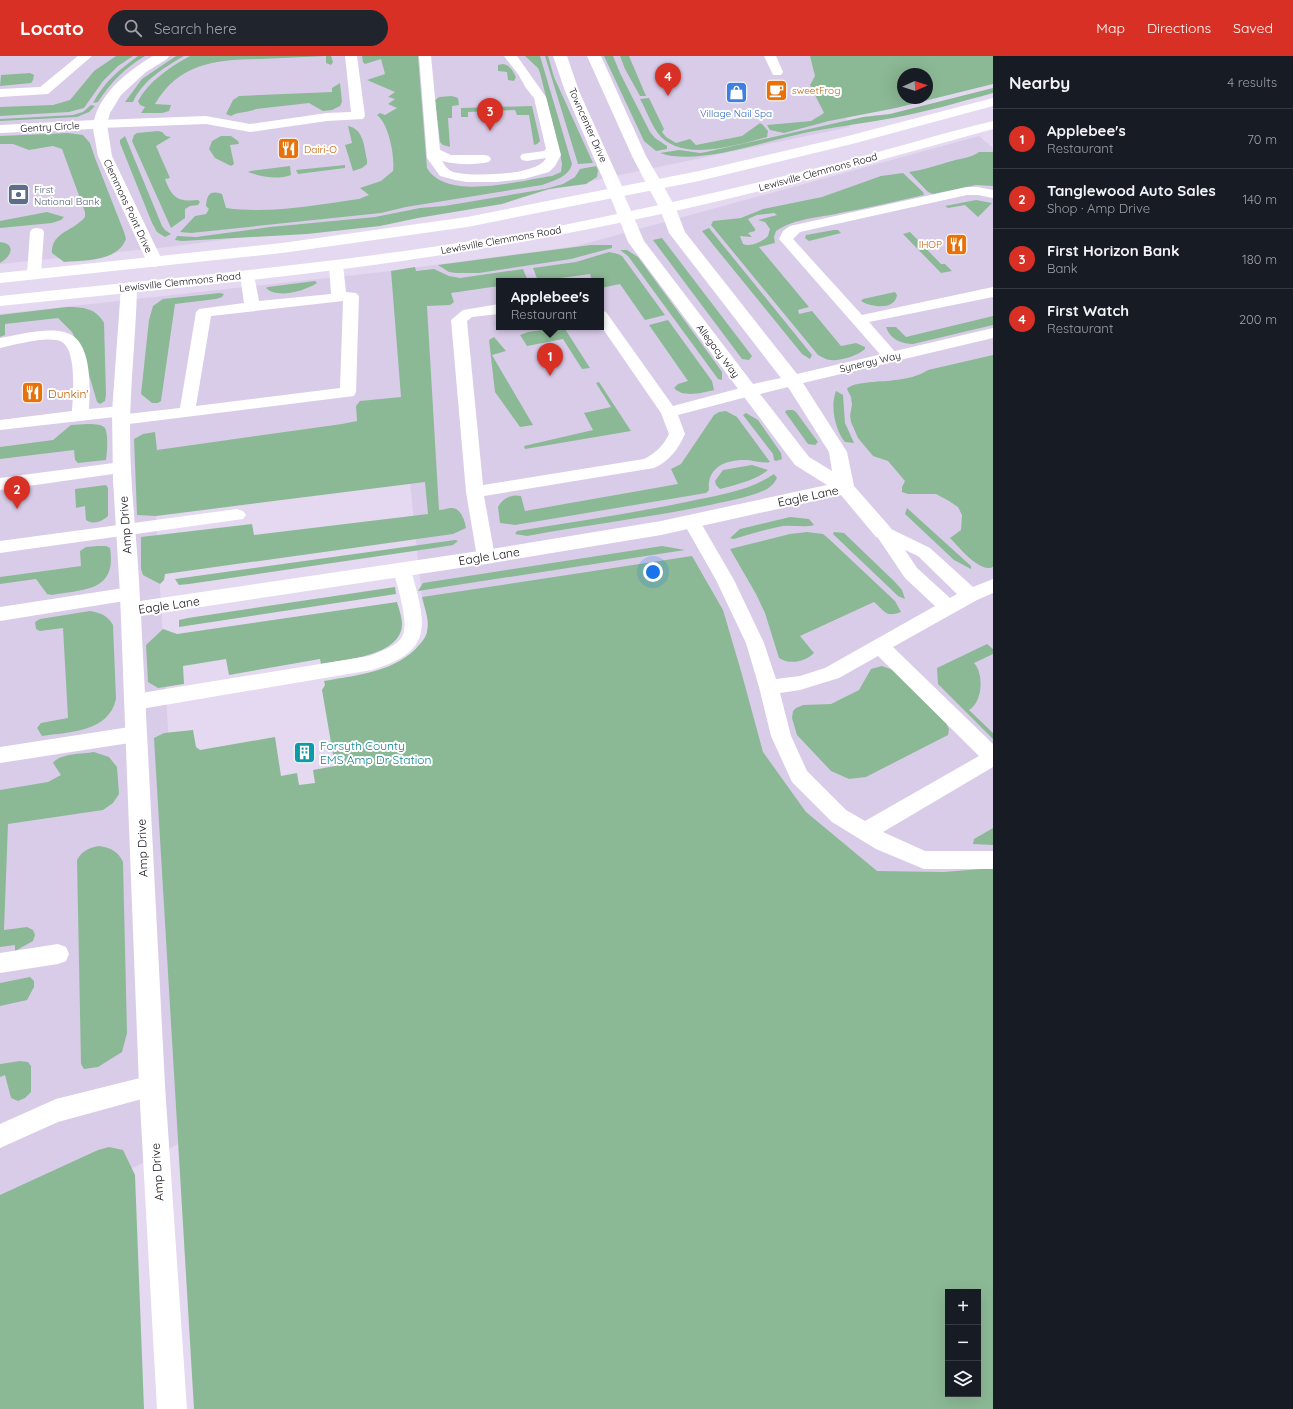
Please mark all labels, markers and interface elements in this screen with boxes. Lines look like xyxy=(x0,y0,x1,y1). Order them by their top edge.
search box xyxy=(108,10,388,46)
text: Locato xyxy=(20,16,84,40)
icon: search xyxy=(122,17,144,39)
text: Search here xyxy=(154,19,237,38)
text: Map xyxy=(1096,19,1125,37)
text: Directions xyxy=(1147,19,1211,37)
text: Saved xyxy=(1233,19,1273,37)
pin: 4 xyxy=(655,63,681,96)
north arrow xyxy=(897,68,933,104)
text: Nearby xyxy=(1009,72,1070,93)
text: 4 results xyxy=(1227,74,1277,90)
cafe icon: sweetFrog xyxy=(764,77,790,103)
shop icon: Village Nail Spa xyxy=(723,80,749,106)
place label: sweetFrog xyxy=(792,84,840,97)
street label: Towncenter Drive xyxy=(566,86,610,165)
pin: 3 xyxy=(477,98,503,131)
place label: Village Nail Spa xyxy=(700,107,772,120)
street label: Gentry Circle xyxy=(20,119,80,135)
text: Applebee's xyxy=(1047,121,1126,140)
text: 1 xyxy=(1019,131,1025,147)
text: 70 m xyxy=(1247,131,1277,147)
restaurant icon: Dairi-O xyxy=(276,136,302,162)
text: Restaurant xyxy=(1047,140,1113,156)
place label: Dairi-O xyxy=(304,143,337,156)
street label: Lewisville Clemmons Road xyxy=(757,150,879,194)
street label: Clemmons Point Drive xyxy=(101,157,156,255)
text: Tanglewood Auto Sales xyxy=(1047,181,1216,200)
bank icon: First National Bank xyxy=(5,182,31,208)
place label: First National Bank xyxy=(34,183,99,208)
text: 2 xyxy=(1018,191,1026,207)
text: 140 m xyxy=(1242,191,1277,207)
text: Shop · Amp Drive xyxy=(1047,200,1150,216)
street label: Lewisville Clemmons Road xyxy=(440,223,562,257)
restaurant icon: IHOP xyxy=(944,231,970,257)
place label: IHOP xyxy=(919,238,942,251)
text: First Horizon Bank xyxy=(1047,241,1180,260)
text: 3 xyxy=(1019,251,1025,267)
text: 180 m xyxy=(1242,251,1277,267)
text: Bank xyxy=(1047,260,1078,276)
street label: Lewisville Clemmons Road xyxy=(118,269,242,295)
popup xyxy=(496,278,604,330)
text: Applebee's xyxy=(511,287,589,306)
text: First Watch xyxy=(1047,301,1129,320)
text: Restaurant xyxy=(511,306,577,322)
text: 4 xyxy=(1018,311,1026,327)
text: 200 m xyxy=(1239,311,1277,327)
text: Restaurant xyxy=(1047,320,1113,336)
street label: Allegacy Way xyxy=(694,322,742,380)
pin: 1 xyxy=(537,343,563,376)
street label: Synergy Way xyxy=(838,349,902,375)
restaurant icon: Dunkin' xyxy=(19,380,45,406)
place label: Dunkin' xyxy=(48,386,89,401)
pin: 2 xyxy=(4,476,30,509)
street label: Eagle Lane xyxy=(776,482,840,510)
street label: Amp Drive xyxy=(115,495,135,555)
street label: Eagle Lane xyxy=(457,544,521,568)
your location xyxy=(643,562,663,582)
street label: Eagle Lane xyxy=(137,593,201,617)
place label: Forsyth County EMS Amp Dr Station xyxy=(320,738,431,767)
building icon: Forsyth County EMS Amp Dr Station xyxy=(292,739,318,765)
street label: Amp Drive xyxy=(133,818,151,877)
street label: Amp Drive xyxy=(147,1142,167,1202)
map controls xyxy=(945,1289,981,1397)
button: + xyxy=(945,1289,981,1325)
button: − xyxy=(945,1325,981,1361)
button: layers xyxy=(945,1361,981,1397)

